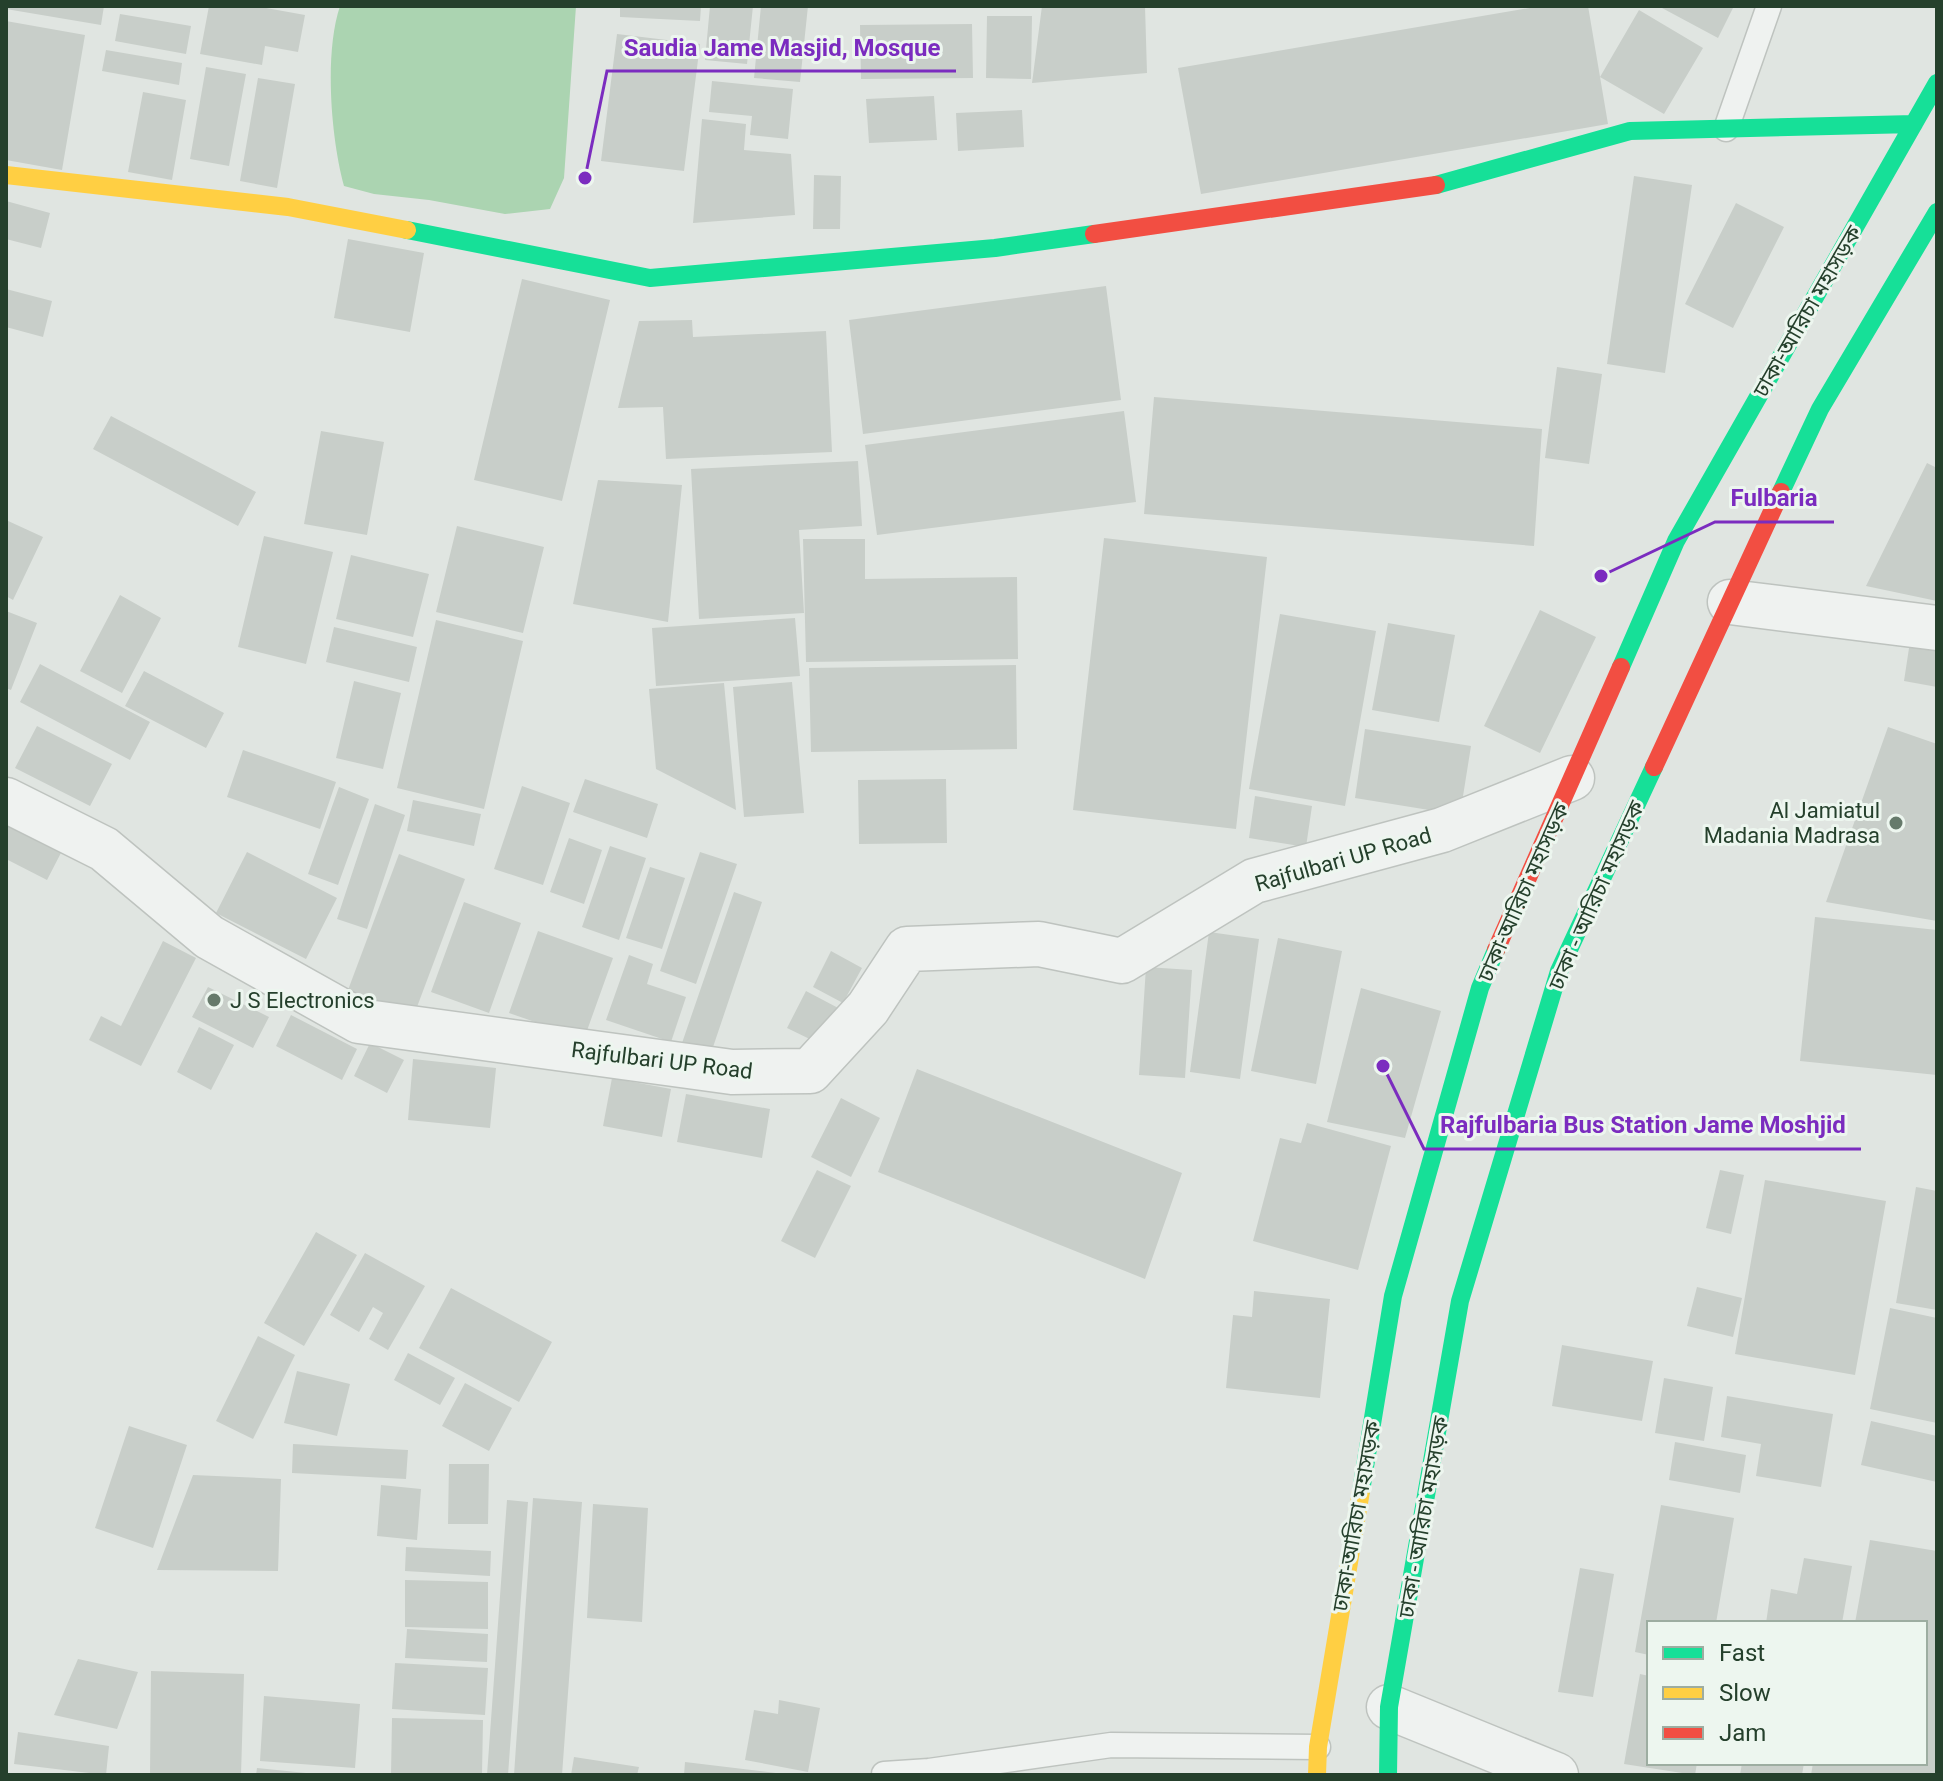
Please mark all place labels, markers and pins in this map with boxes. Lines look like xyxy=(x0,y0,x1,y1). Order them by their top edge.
callout: Saudia Jame Masjid, Mosque xyxy=(607,23,956,71)
callout: Fulbaria xyxy=(1715,474,1834,522)
place label: Al Jamiatul Madania Madrasa xyxy=(1704,798,1880,848)
marker: Al Jamiatul Madania Madrasa xyxy=(1887,814,1905,832)
place label: J S Electronics xyxy=(230,988,375,1013)
marker: J S Electronics xyxy=(205,991,223,1009)
callout: Rajfulbaria Bus Station Jame Moshjid xyxy=(1424,1101,1861,1149)

